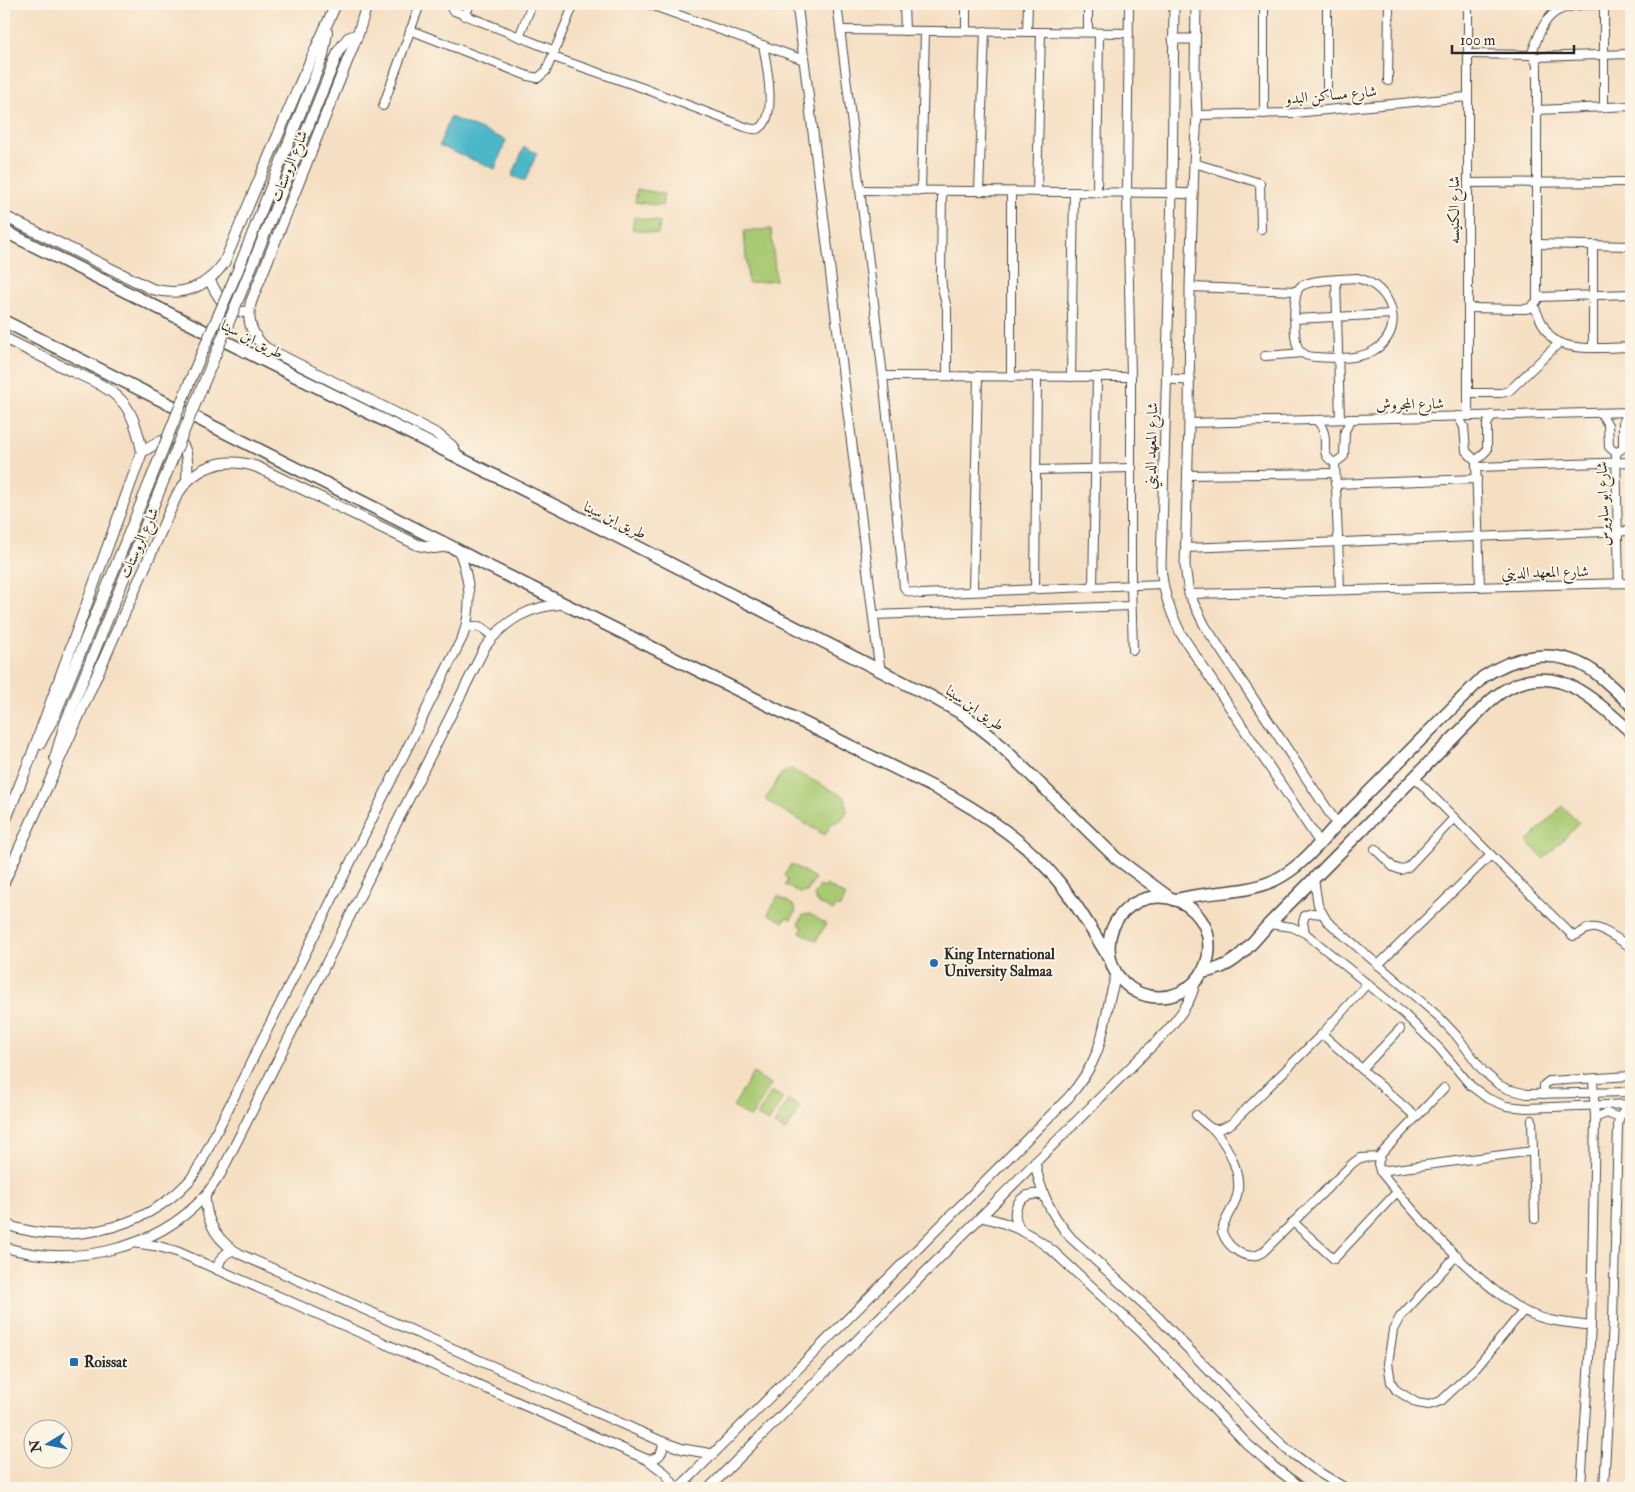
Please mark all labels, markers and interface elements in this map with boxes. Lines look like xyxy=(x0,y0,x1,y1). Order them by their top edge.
scale bar xyxy=(1452,22,1575,54)
text: 100 m xyxy=(1460,31,1496,50)
street label: شارع مساكن البدو xyxy=(1282,82,1378,112)
street label: شارع الروستات xyxy=(266,128,315,206)
street label: شارع الكنيسه xyxy=(1445,176,1467,244)
street label: طريق ابن سينا xyxy=(217,316,286,363)
street label: شارع المجروش xyxy=(1376,394,1444,418)
street label: شارع المعهد الديني xyxy=(1140,402,1167,490)
street label: شارع ابو ساويرس xyxy=(1593,461,1617,547)
street label: طريق ابن سينا xyxy=(580,497,649,544)
street label: شارع الروستات xyxy=(115,505,166,583)
street label: شارع المعهد الديني xyxy=(1501,562,1589,587)
street label: طريق ابن سينا xyxy=(942,681,1008,736)
place label: King International University Salmaa xyxy=(944,945,1055,982)
marker: King International University Salmaa xyxy=(928,957,940,969)
place label: Roissat xyxy=(84,1353,127,1372)
marker: Roissat xyxy=(68,1356,80,1368)
north arrow xyxy=(22,1420,72,1470)
text: N xyxy=(26,1438,45,1455)

